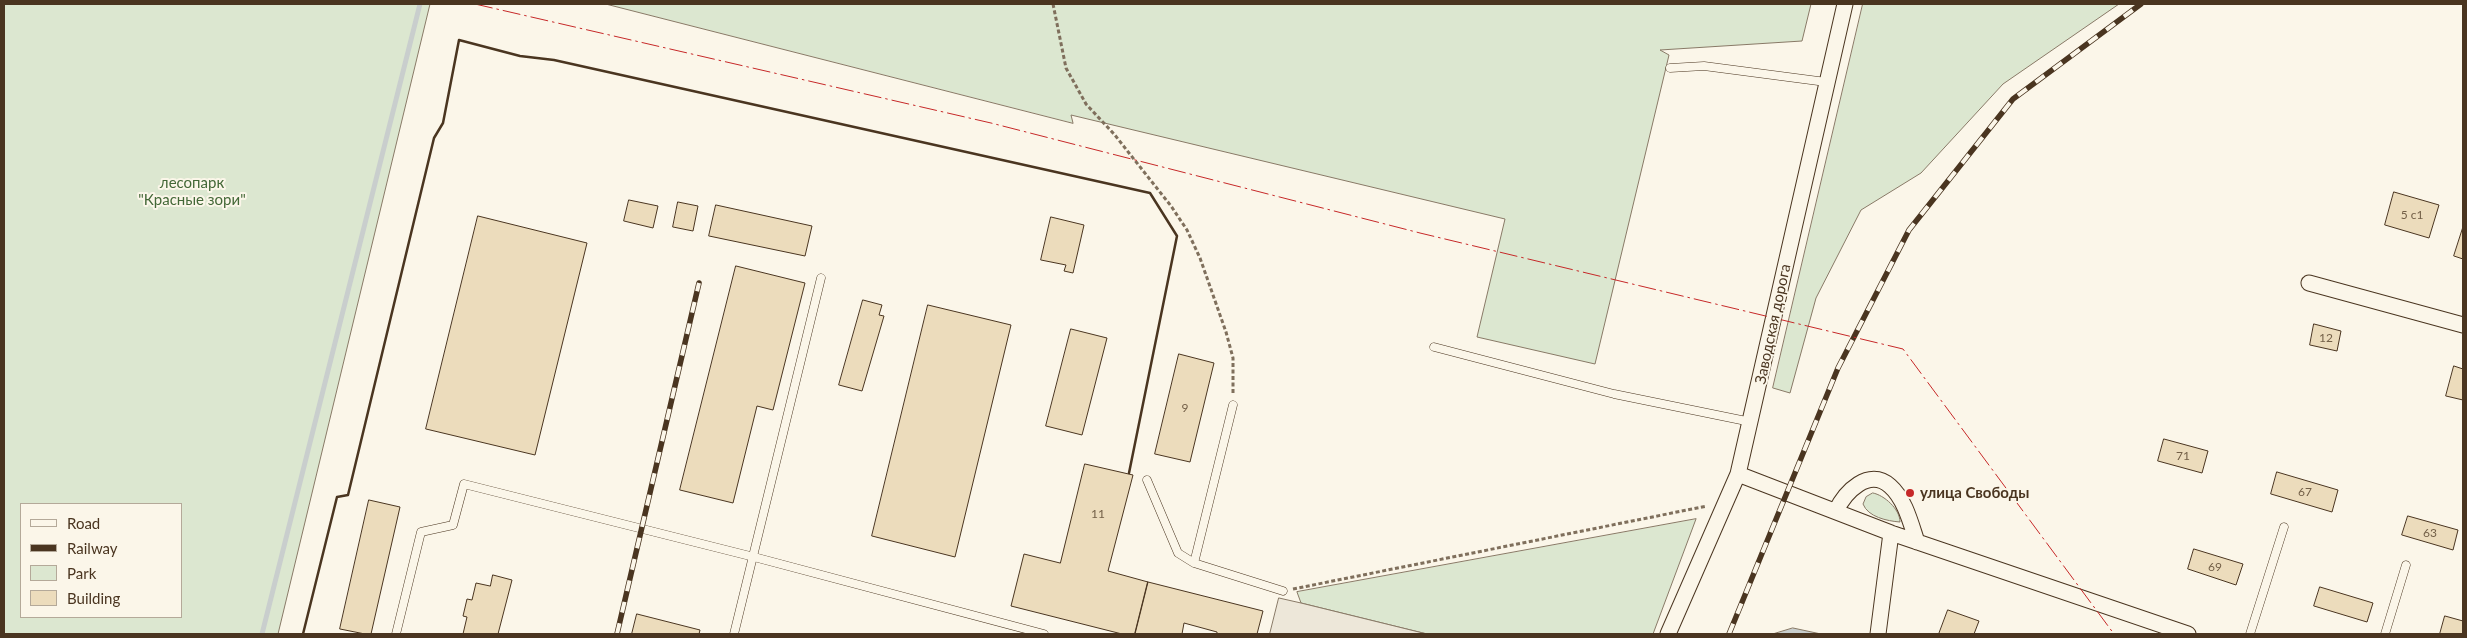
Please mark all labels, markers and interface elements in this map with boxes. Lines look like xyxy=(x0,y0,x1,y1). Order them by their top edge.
park label: лесопарк "Красные зори" xyxy=(138,174,246,209)
house number: 5 с1 xyxy=(2401,208,2423,222)
street label: Заводская дорога xyxy=(1751,262,1795,386)
house number: 12 xyxy=(2319,331,2333,345)
house number: 9 xyxy=(1182,401,1188,415)
house number: 71 xyxy=(2176,449,2190,463)
place label: улица Свободы xyxy=(1920,484,2029,502)
house number: 67 xyxy=(2298,485,2312,499)
marker: улица Свободы xyxy=(1904,487,1916,499)
legend xyxy=(20,503,182,618)
house number: 11 xyxy=(1091,507,1105,521)
text: Road xyxy=(67,514,100,532)
house number: 63 xyxy=(2423,526,2437,540)
text: Railway xyxy=(67,539,118,557)
house number: 69 xyxy=(2208,560,2222,574)
text: Park xyxy=(67,564,96,582)
text: Building xyxy=(67,589,120,607)

